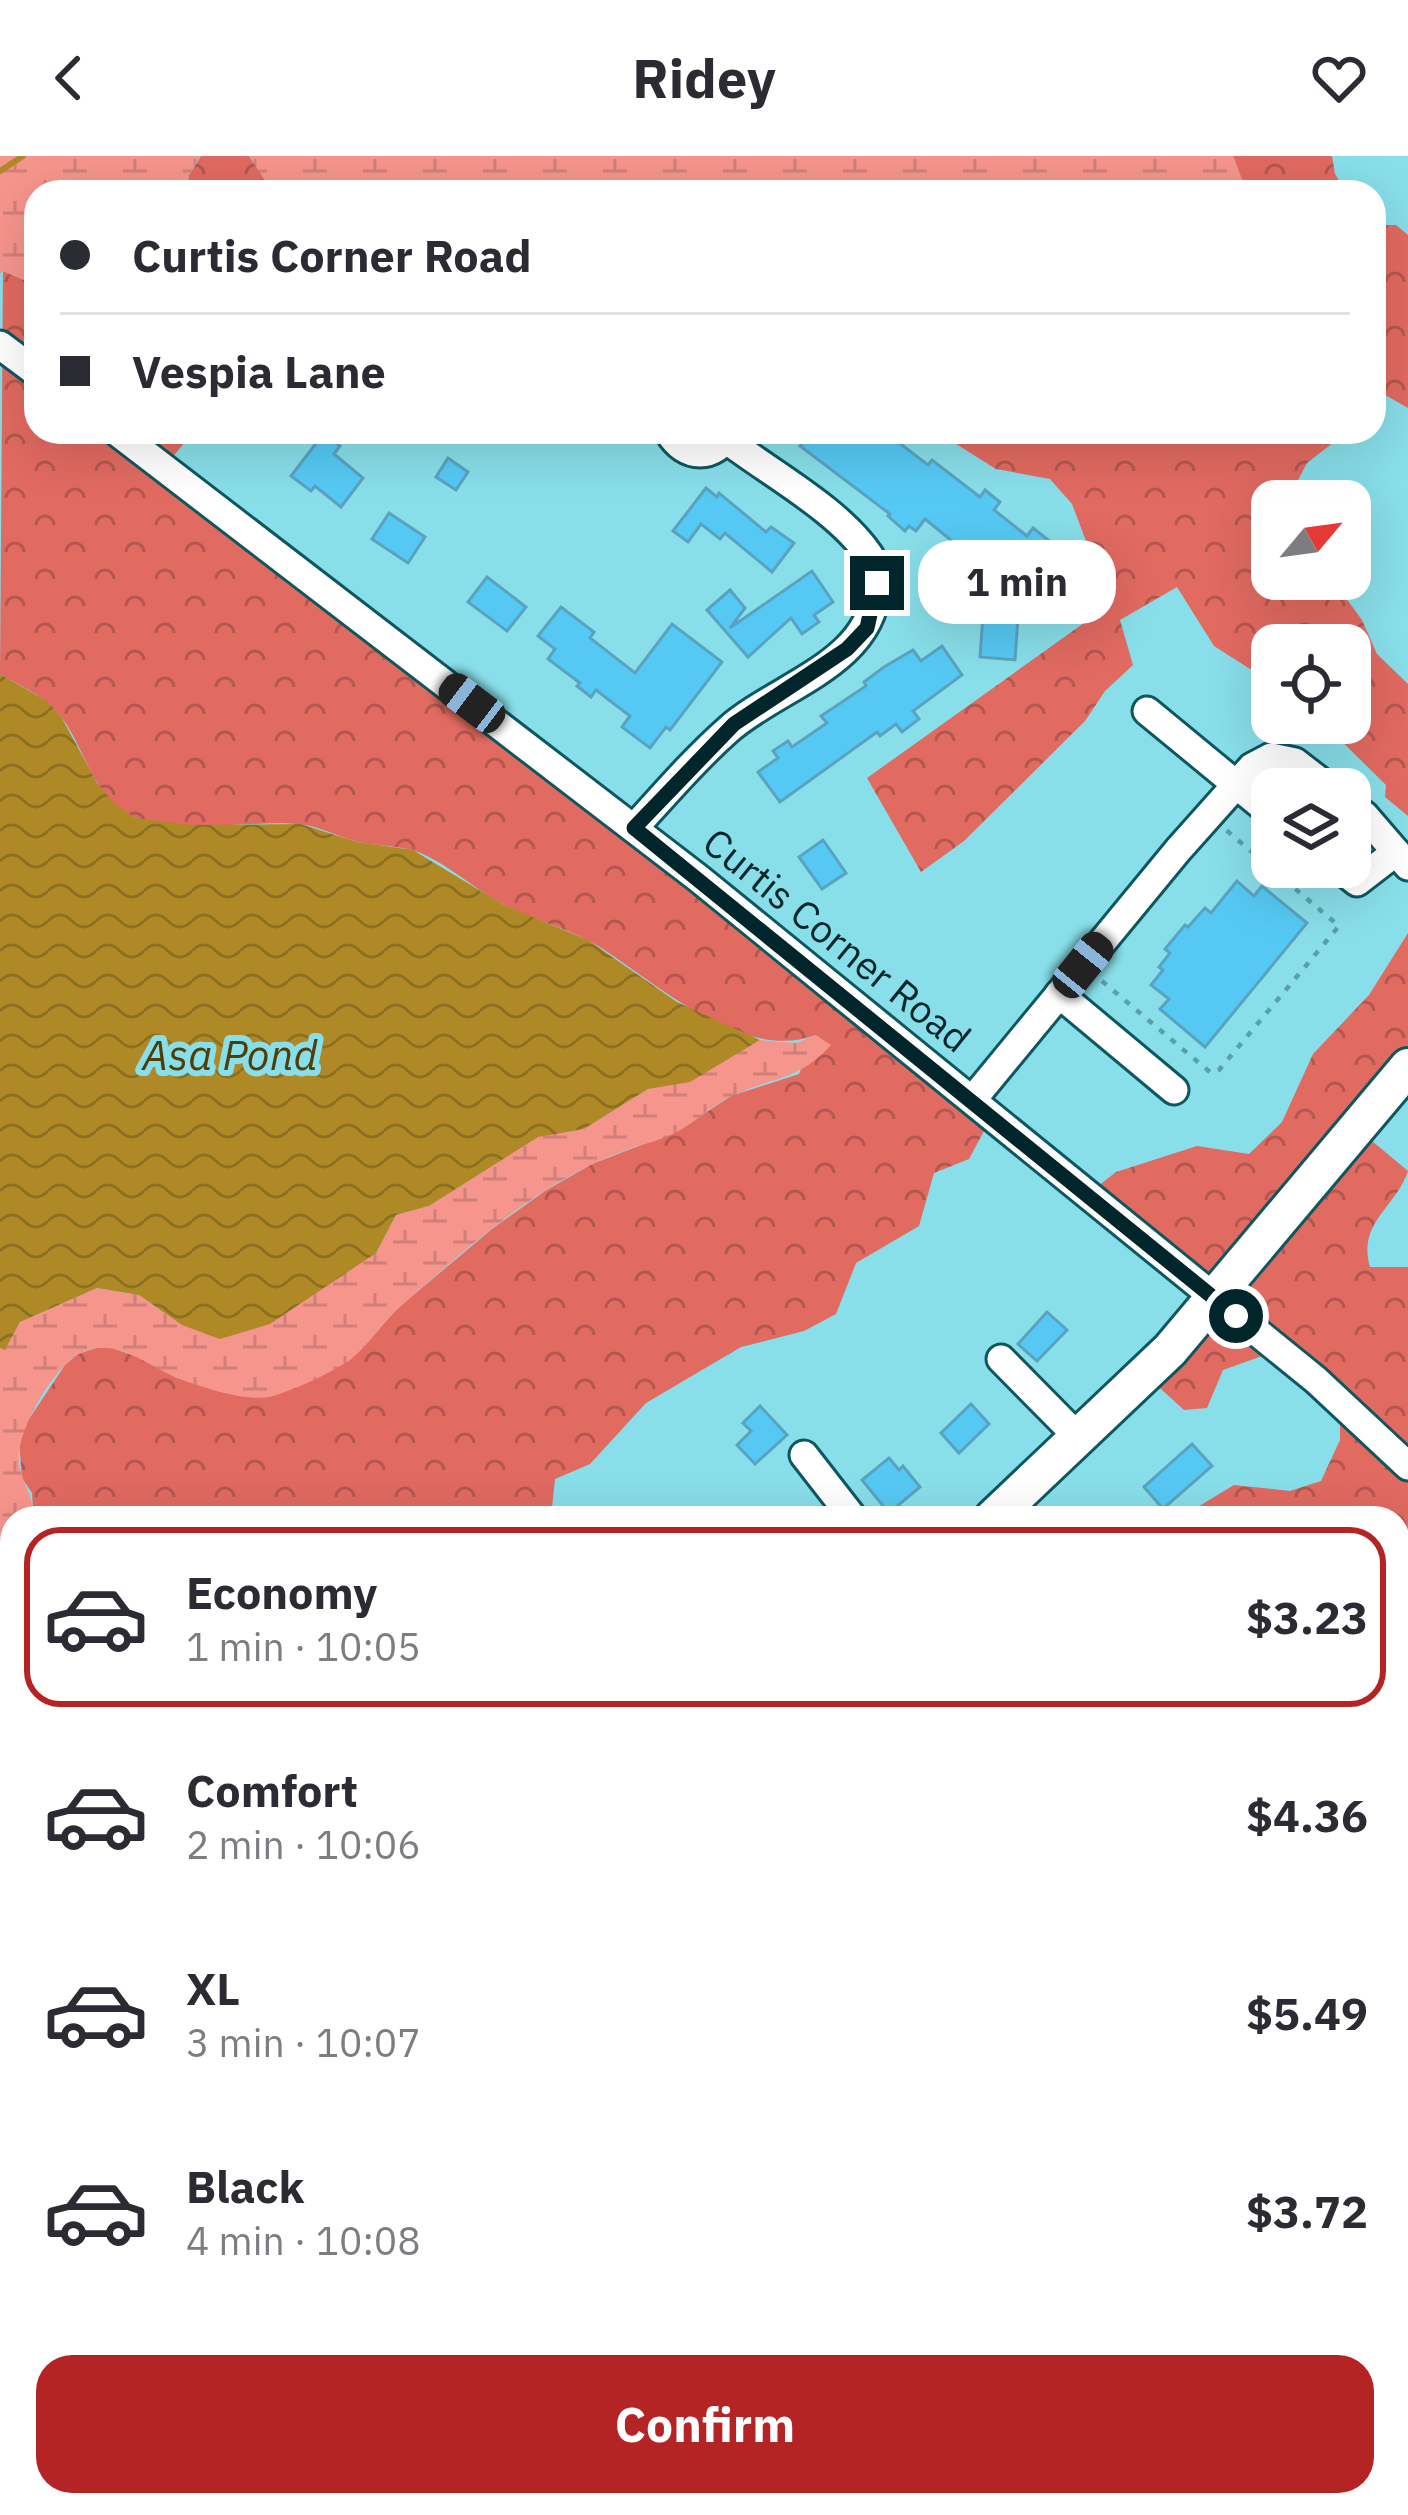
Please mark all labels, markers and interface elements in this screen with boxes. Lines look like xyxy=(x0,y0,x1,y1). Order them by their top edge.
text: Ridey xyxy=(632,43,776,113)
icon: back xyxy=(36,45,102,111)
icon: heart xyxy=(1306,45,1372,111)
text: Curtis Corner Road xyxy=(132,226,532,284)
text: Vespia Lane xyxy=(132,342,386,400)
north arrow xyxy=(1251,480,1371,600)
map controls xyxy=(1251,480,1371,888)
callout: 1 min xyxy=(919,541,1117,625)
route end xyxy=(850,556,904,610)
text: 1 min xyxy=(966,556,1068,607)
button: locate xyxy=(1251,624,1371,744)
car xyxy=(432,667,512,739)
button: layers xyxy=(1251,768,1371,888)
street label: Curtis Corner Road xyxy=(693,816,981,1063)
car xyxy=(1046,926,1120,1004)
water label: Asa Pond xyxy=(140,1027,318,1082)
route start xyxy=(1209,1289,1263,1343)
icon: car xyxy=(42,1563,150,1671)
text: Economy xyxy=(186,1563,377,1621)
text: $3.23 xyxy=(1246,1588,1368,1646)
text: 1 min · 10:05 xyxy=(186,1621,421,1672)
icon: car xyxy=(42,1761,150,1869)
text: Comfort xyxy=(186,1761,358,1819)
text: $4.36 xyxy=(1246,1786,1368,1844)
text: 2 min · 10:06 xyxy=(186,1819,421,1870)
icon: car xyxy=(42,1959,150,2067)
text: XL xyxy=(186,1959,240,2017)
text: $5.49 xyxy=(1246,1984,1368,2042)
text: 3 min · 10:07 xyxy=(186,2017,421,2068)
icon: car xyxy=(42,2157,150,2265)
text: Black xyxy=(186,2157,305,2215)
text: $3.72 xyxy=(1246,2182,1368,2240)
text: 4 min · 10:08 xyxy=(186,2215,421,2266)
button: Confirm xyxy=(36,2355,1374,2493)

